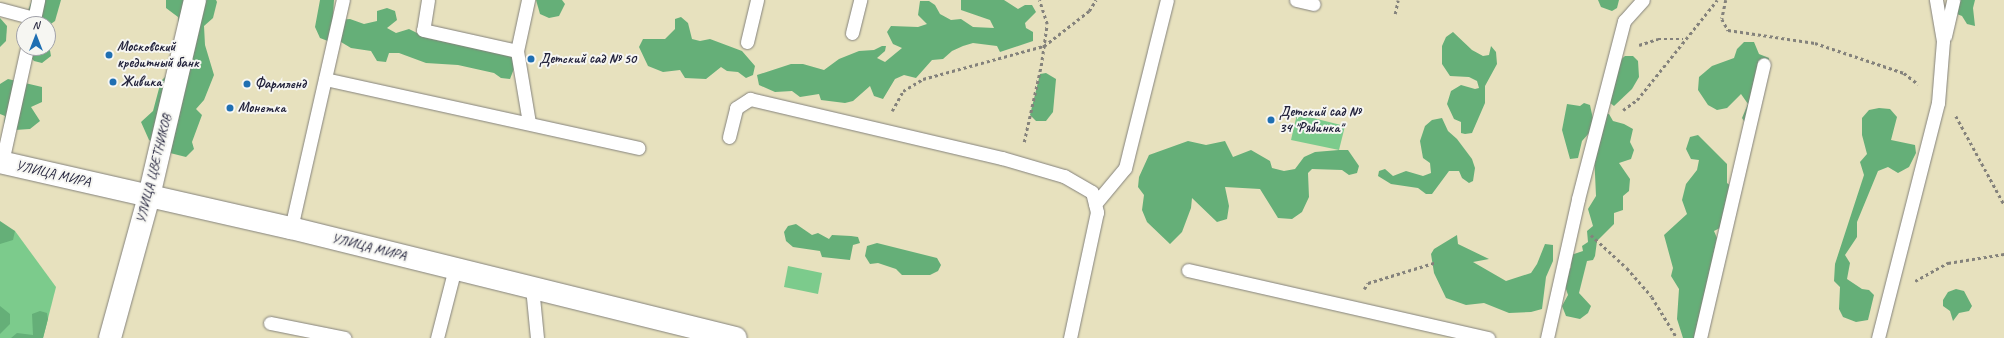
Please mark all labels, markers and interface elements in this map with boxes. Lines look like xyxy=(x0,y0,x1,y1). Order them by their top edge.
north arrow xyxy=(16,16,56,56)
text: N xyxy=(33,18,39,32)
place label: Московский кредитный банк xyxy=(117,39,199,72)
marker: Московский кредитный банк xyxy=(104,50,114,60)
place label: Детский сад № 50 xyxy=(539,51,636,67)
marker: Детский сад № 50 xyxy=(526,54,536,64)
place label: Живика xyxy=(121,74,161,90)
place label: Фармленд xyxy=(255,76,306,92)
marker: Живика xyxy=(108,77,118,87)
marker: Фармленд xyxy=(242,79,252,89)
place label: Монетка xyxy=(238,100,286,116)
marker: Монетка xyxy=(225,103,235,113)
place label: Детский сад № 34 "Рябинка" xyxy=(1279,104,1360,136)
street label: УЛИЦА ЦВЕТНИКОВ xyxy=(132,113,176,225)
marker: Детский сад № 34 "Рябинка" xyxy=(1266,115,1276,125)
street label: УЛИЦА МИРА xyxy=(14,157,92,191)
street label: УЛИЦА МИРА xyxy=(330,230,408,264)

